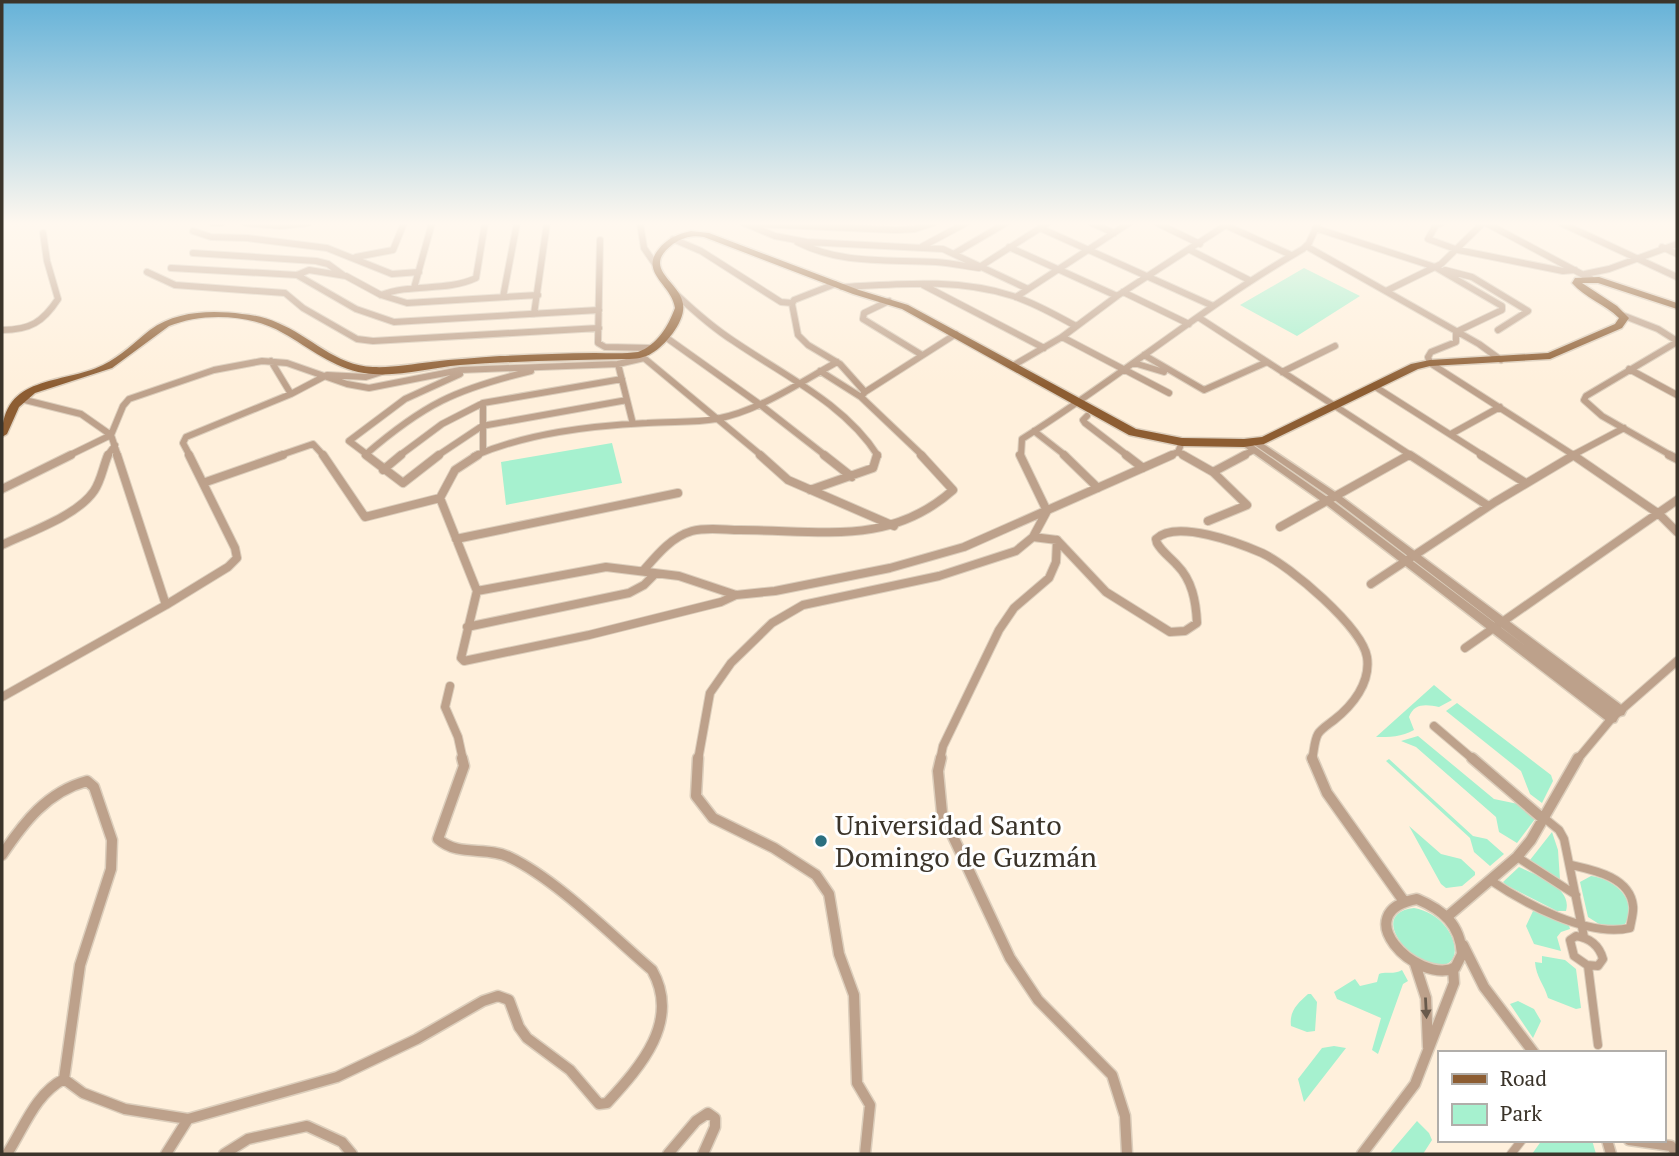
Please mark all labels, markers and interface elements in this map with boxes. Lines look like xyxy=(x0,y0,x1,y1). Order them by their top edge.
place label: Universidad Santo Domingo de Guzmán xyxy=(835,806,1097,875)
marker: Universidad Santo Domingo de Guzmán xyxy=(813,833,829,849)
one-way arrow xyxy=(1421,997,1432,1019)
legend xyxy=(1438,1051,1665,1142)
text: Road xyxy=(1500,1064,1547,1092)
text: Park xyxy=(1500,1099,1542,1127)

